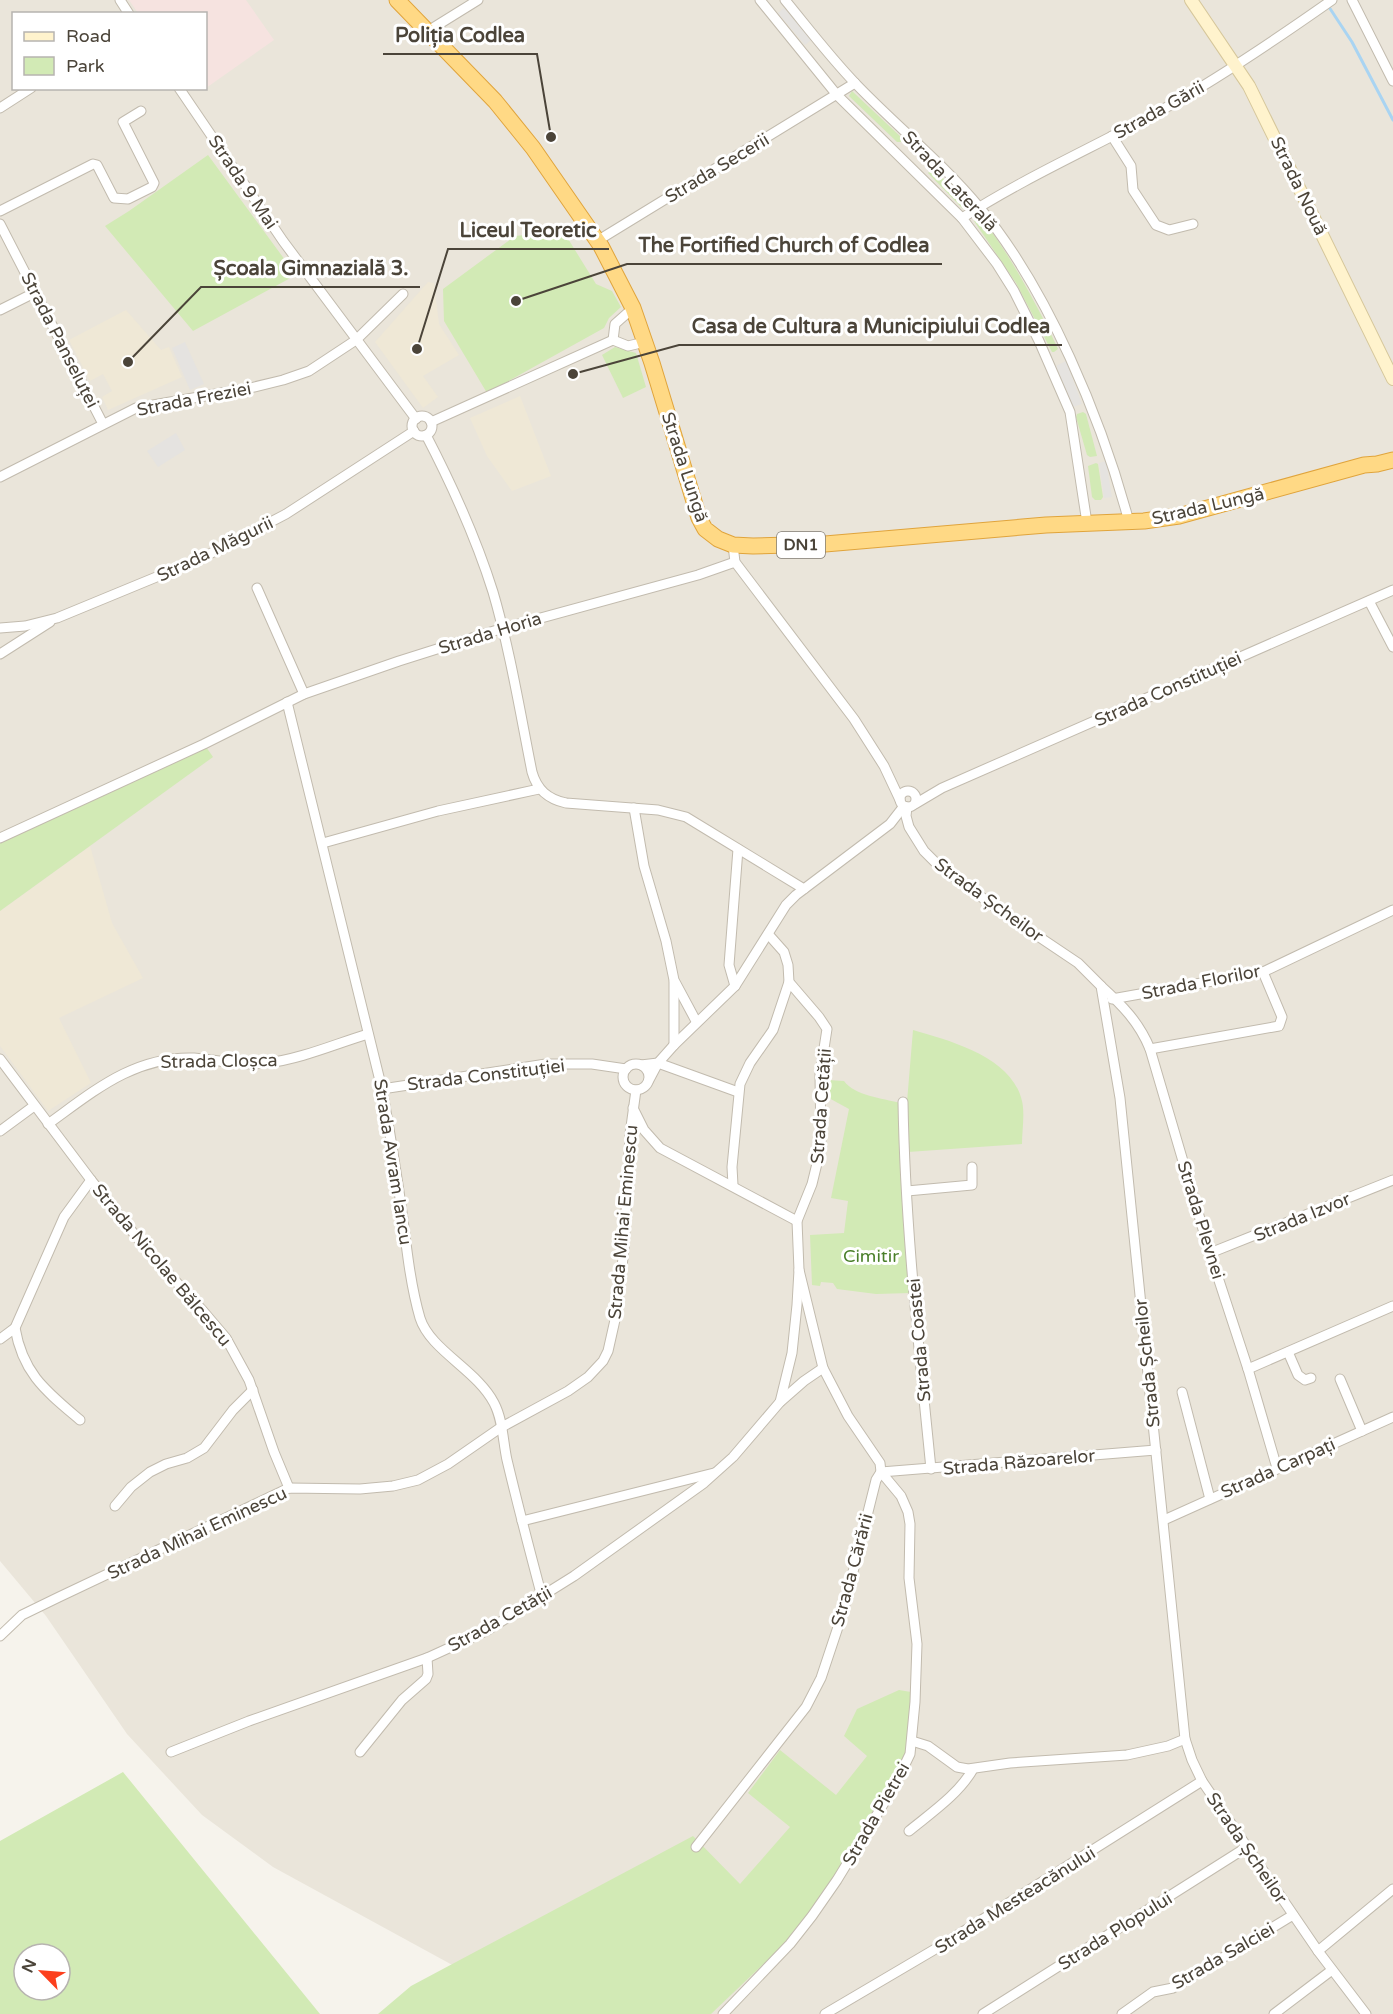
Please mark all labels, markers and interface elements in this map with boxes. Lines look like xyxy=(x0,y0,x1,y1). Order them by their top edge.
legend xyxy=(12,12,207,90)
callout: Poliția Codlea xyxy=(383,16,537,54)
text: Poliția Codlea xyxy=(395,24,525,48)
text: Road xyxy=(66,25,111,47)
text: Park xyxy=(66,55,105,77)
street label: Strada Gării xyxy=(1110,76,1208,144)
street label: Strada Laterală xyxy=(898,126,1002,236)
street label: Strada Secerii xyxy=(661,128,773,208)
street label: Strada 9 Mai xyxy=(203,131,283,233)
street label: Strada Nouă xyxy=(1266,133,1332,239)
callout: Liceul Teoretic xyxy=(448,211,609,249)
text: Liceul Teoretic xyxy=(459,219,597,243)
callout: The Fortified Church of Codlea xyxy=(627,226,942,264)
text: The Fortified Church of Codlea xyxy=(638,234,929,258)
callout: Școala Gimnazială 3. xyxy=(201,249,420,287)
text: Școala Gimnazială 3. xyxy=(214,257,408,281)
street label: Strada Panseluței xyxy=(16,269,104,411)
callout: Casa de Cultura a Municipiului Codlea xyxy=(679,307,1062,345)
text: Casa de Cultura a Municipiului Codlea xyxy=(692,315,1050,339)
street label: Strada Freziei xyxy=(135,377,253,421)
street label: Strada Lungă xyxy=(657,409,713,525)
street label: Strada Lungă xyxy=(1150,482,1266,530)
street label: Strada Măgurii xyxy=(153,511,277,587)
road number: DN1 xyxy=(777,532,825,558)
street label: Strada Horia xyxy=(436,607,544,659)
street label: Strada Constituției xyxy=(1091,647,1245,731)
street label: Strada Șcheilor xyxy=(930,853,1048,947)
street label: Strada Florilor xyxy=(1140,960,1262,1004)
street label: Strada Cetății xyxy=(806,1047,836,1165)
street label: Strada Cloșca xyxy=(160,1049,278,1073)
street label: Strada Constituției xyxy=(406,1054,566,1096)
street label: Strada Avram Iancu xyxy=(369,1077,417,1247)
street label: Strada Mihai Eminescu xyxy=(604,1124,642,1320)
street label: Strada Plevnei xyxy=(1173,1158,1229,1282)
street label: Strada Nicolae Bălcescu xyxy=(88,1179,236,1351)
street label: Strada Izvor xyxy=(1251,1188,1354,1246)
park label: Cimitir xyxy=(843,1245,899,1267)
street label: Strada Coastei xyxy=(903,1277,935,1403)
street label: Strada Șcheilor xyxy=(1129,1297,1165,1428)
street label: Strada Carpați xyxy=(1217,1433,1339,1503)
street label: Strada Răzoarelor xyxy=(942,1444,1096,1480)
street label: Strada Mihai Eminescu xyxy=(104,1482,290,1584)
street label: Strada Cărării xyxy=(826,1511,878,1629)
street label: Strada Cetății xyxy=(444,1581,556,1657)
street label: Strada Pietrei xyxy=(838,1758,914,1870)
street label: Strada Șcheilor xyxy=(1202,1788,1292,1908)
street label: Strada Mesteacănului xyxy=(931,1842,1099,1958)
street label: Strada Plopului xyxy=(1054,1887,1176,1975)
street label: Strada Salciei xyxy=(1168,1918,1278,1994)
north arrow xyxy=(12,1942,72,2002)
text: N xyxy=(18,1956,41,1976)

